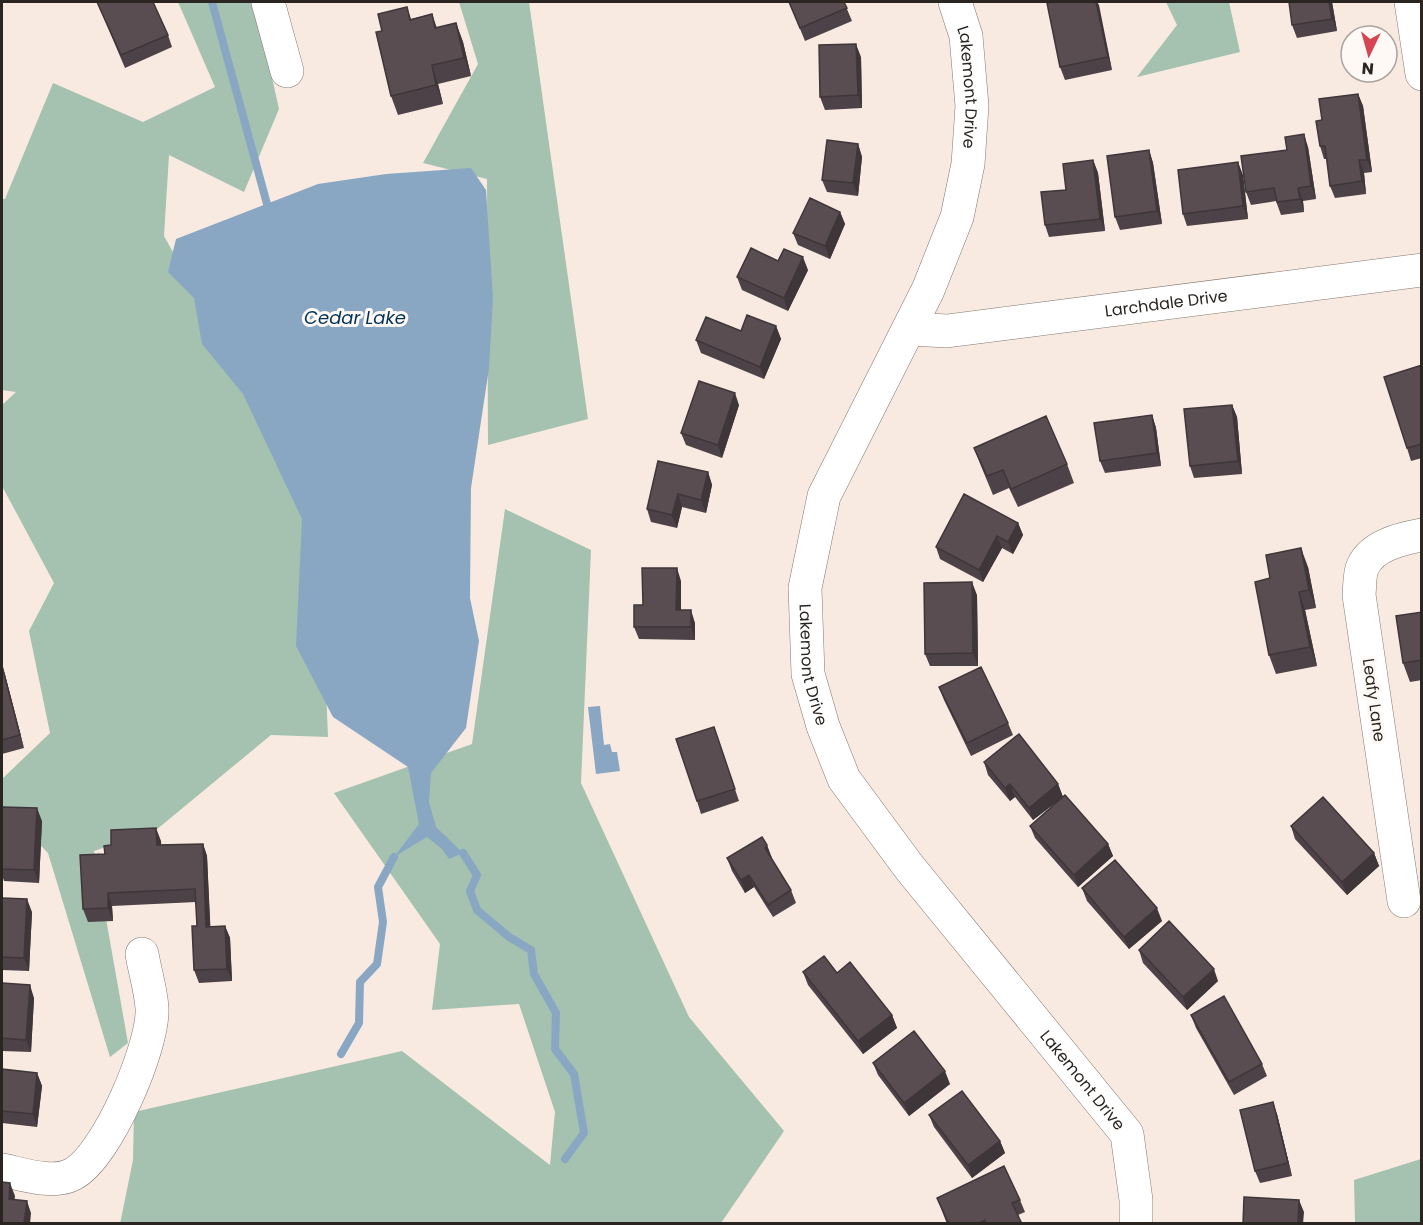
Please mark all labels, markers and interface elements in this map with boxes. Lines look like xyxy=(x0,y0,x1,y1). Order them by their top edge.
street label: Lakemont Drive xyxy=(952,23,984,149)
north arrow xyxy=(1339,24,1399,84)
text: N xyxy=(1361,56,1375,80)
street label: Larchdale Drive xyxy=(1103,284,1229,322)
water label: Cedar Lake xyxy=(304,305,406,330)
street label: Lakemont Drive xyxy=(794,604,834,728)
street label: Leafy Lane xyxy=(1357,657,1391,743)
street label: Lakemont Drive xyxy=(1035,1025,1131,1135)

